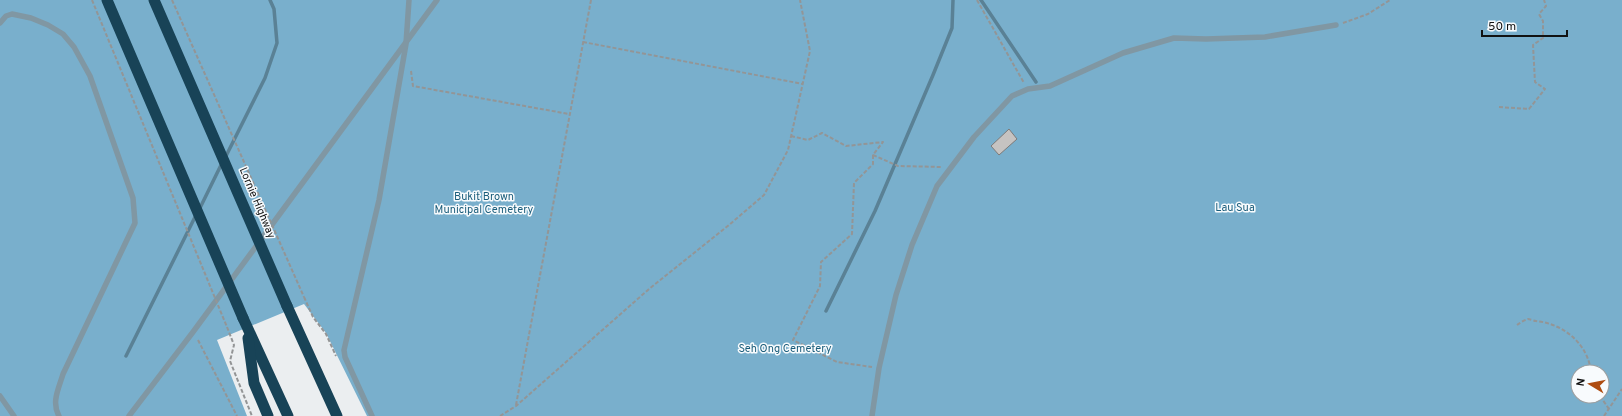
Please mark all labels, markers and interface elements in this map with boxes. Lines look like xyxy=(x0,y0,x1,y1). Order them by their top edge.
scale bar xyxy=(1482,12,1567,38)
text: 50 m xyxy=(1488,19,1516,35)
street label: Lornie Highway xyxy=(236,165,278,241)
park label: Bukit Brown Municipal Cemetery xyxy=(435,190,534,217)
park label: Lau Sua xyxy=(1215,201,1255,215)
park label: Seh Ong Cemetery xyxy=(738,342,832,356)
north arrow xyxy=(1570,364,1610,404)
text: N xyxy=(1574,377,1589,388)

